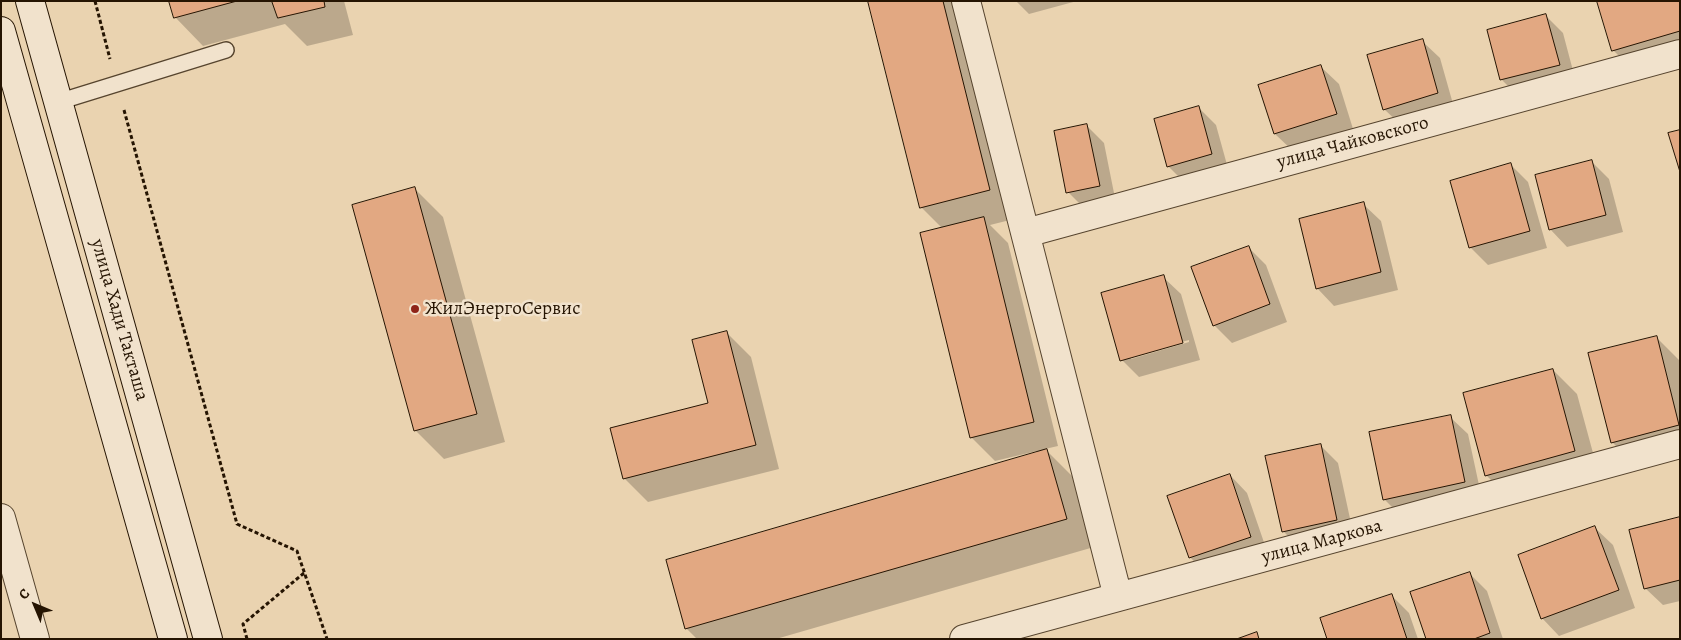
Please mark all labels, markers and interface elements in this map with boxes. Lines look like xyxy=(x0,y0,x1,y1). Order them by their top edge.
street label: улица Чайковского xyxy=(1275,112,1431,174)
street label: улица Хади Такташа xyxy=(85,237,153,403)
place label: ЖилЭнергоСервис xyxy=(425,298,580,320)
marker: ЖилЭнергоСервис xyxy=(409,303,421,315)
street label: улица Маркова xyxy=(1259,515,1385,569)
north arrow xyxy=(10,580,60,630)
text: С xyxy=(14,584,34,604)

